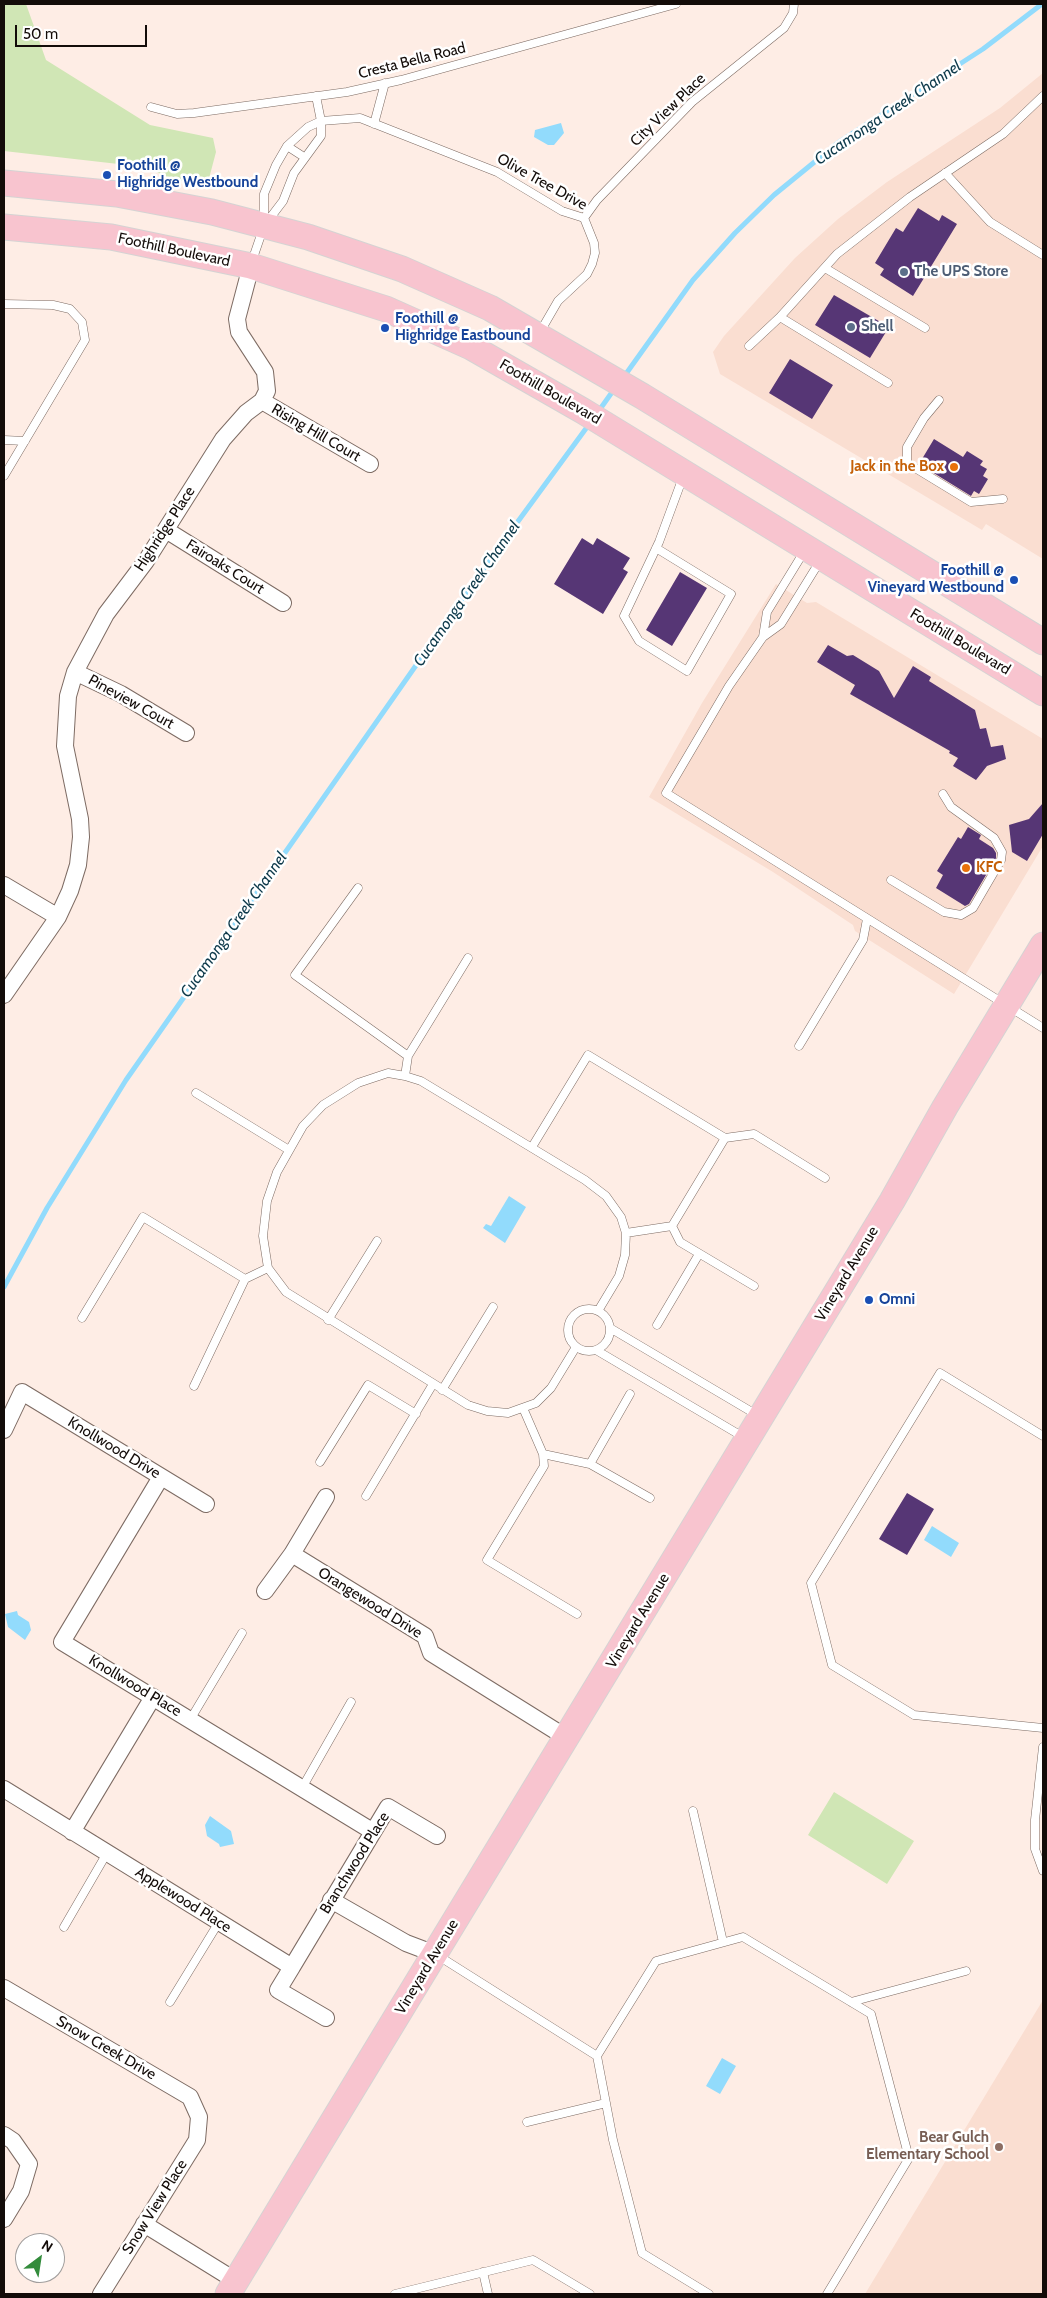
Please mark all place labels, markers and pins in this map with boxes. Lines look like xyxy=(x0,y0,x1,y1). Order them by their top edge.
place label: Foothill @ Highridge Westbound xyxy=(117,157,258,192)
marker: Foothill @ Highridge Westbound xyxy=(101,169,113,181)
place label: The UPS Store xyxy=(914,263,1008,281)
marker: The UPS Store xyxy=(898,266,910,278)
place label: Foothill @ Highridge Eastbound xyxy=(395,310,531,345)
place label: Shell xyxy=(861,318,893,336)
marker: Shell xyxy=(845,321,857,333)
marker: Foothill @ Highridge Eastbound xyxy=(379,322,391,334)
place label: Jack in the Box xyxy=(850,458,944,476)
marker: Jack in the Box xyxy=(948,461,960,473)
place label: Foothill @ Vineyard Westbound xyxy=(868,562,1004,597)
marker: Foothill @ Vineyard Westbound xyxy=(1008,574,1020,586)
place label: KFC xyxy=(976,859,1002,877)
marker: KFC xyxy=(960,862,972,874)
place label: Omni xyxy=(879,1291,915,1309)
marker: Omni xyxy=(863,1294,875,1306)
place label: Bear Gulch Elementary School xyxy=(866,2129,989,2164)
marker: Bear Gulch Elementary School xyxy=(993,2141,1005,2153)

